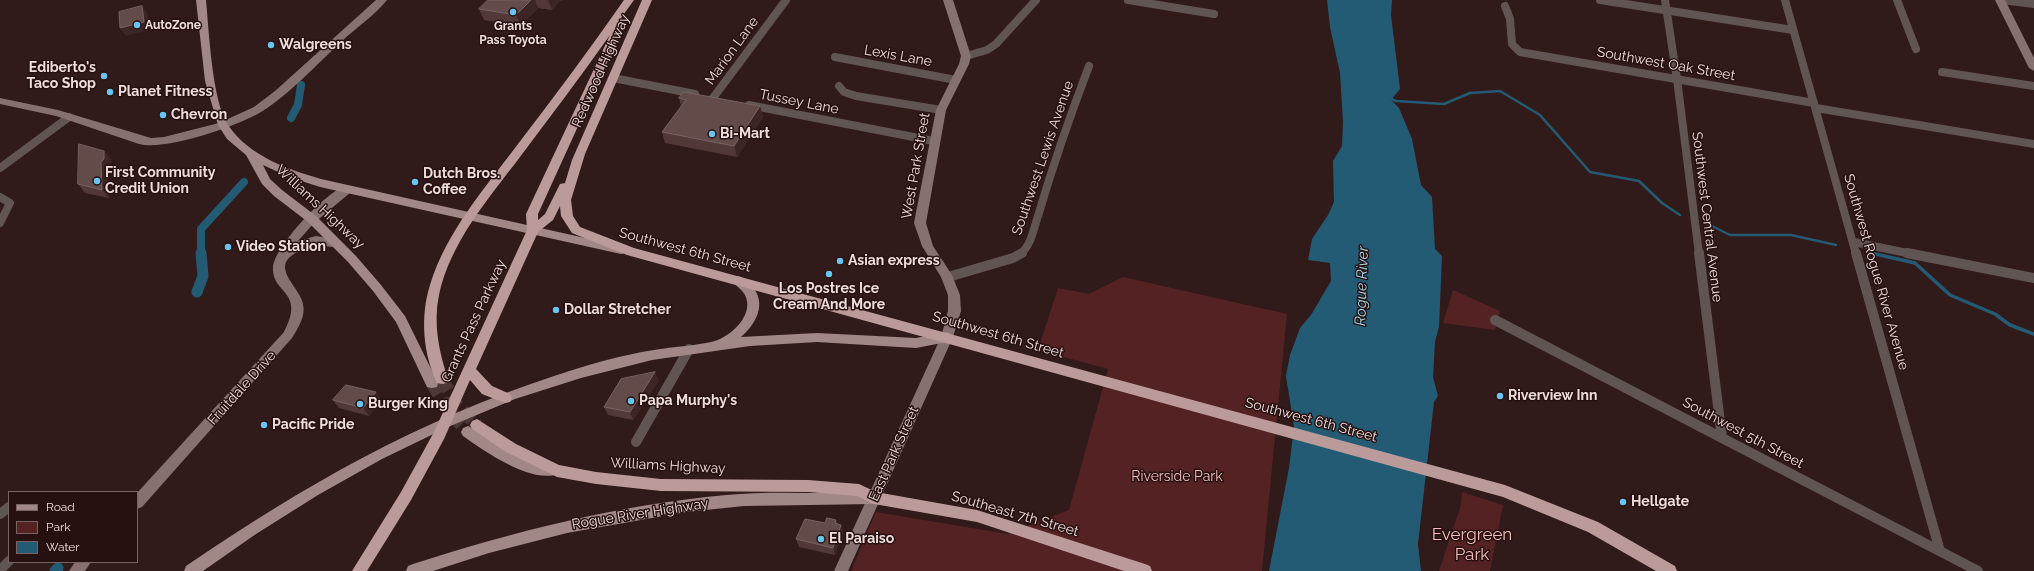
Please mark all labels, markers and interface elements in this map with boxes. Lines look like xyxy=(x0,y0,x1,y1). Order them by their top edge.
marker: Grants Pass Toyota xyxy=(508,7,518,17)
street label: Redwood Highway xyxy=(568,12,634,130)
street label: Marion Lane xyxy=(702,14,762,88)
place label: AutoZone xyxy=(145,18,201,32)
place label: Grants Pass Toyota xyxy=(479,19,547,47)
marker: AutoZone xyxy=(132,20,142,30)
place label: Walgreens xyxy=(279,37,352,53)
marker: Walgreens xyxy=(266,40,276,50)
street label: Lexis Lane xyxy=(863,42,933,70)
street label: Southwest Oak Street xyxy=(1596,44,1736,84)
place label: Ediberto's Taco Shop xyxy=(26,60,96,92)
marker: Ediberto's Taco Shop xyxy=(99,71,109,81)
street label: Southwest Lewis Avenue xyxy=(1009,79,1077,237)
place label: Planet Fitness xyxy=(118,84,212,100)
street label: Tussey Lane xyxy=(758,86,840,118)
marker: Planet Fitness xyxy=(105,87,115,97)
place label: Chevron xyxy=(171,107,227,123)
marker: Chevron xyxy=(158,110,168,120)
street label: West Park Street xyxy=(898,111,934,221)
place label: Bi-Mart xyxy=(720,126,770,142)
marker: Bi-Mart xyxy=(707,129,717,139)
street label: Southwest Central Avenue xyxy=(1688,131,1726,303)
street label: Williams Highway xyxy=(272,161,368,253)
place label: First Community Credit Union xyxy=(105,165,215,198)
place label: Dutch Bros. Coffee xyxy=(423,166,500,198)
street label: Southwest Rogue River Avenue xyxy=(1840,172,1912,372)
marker: First Community Credit Union xyxy=(92,176,102,186)
marker: Dutch Bros. Coffee xyxy=(410,177,420,187)
street label: Southwest 6th Street xyxy=(617,224,753,276)
place label: Video Station xyxy=(236,239,326,255)
marker: Video Station xyxy=(223,242,233,252)
water label: Rogue River xyxy=(1352,246,1372,326)
place label: Asian express xyxy=(848,253,940,269)
marker: Asian express xyxy=(835,256,845,266)
street label: Grants Pass Parkway xyxy=(438,257,510,385)
marker: Los Postres Ice Cream And More xyxy=(824,269,834,279)
place label: Los Postres Ice Cream And More xyxy=(773,281,885,314)
place label: Dollar Stretcher xyxy=(564,302,671,318)
marker: Dollar Stretcher xyxy=(551,305,561,315)
street label: Southwest 6th Street xyxy=(930,308,1066,362)
street label: Fruitdale Drive xyxy=(204,347,280,429)
place label: Riverview Inn xyxy=(1508,388,1598,404)
marker: Riverview Inn xyxy=(1495,391,1505,401)
place label: Papa Murphy's xyxy=(639,393,737,409)
street label: Southwest 6th Street xyxy=(1243,394,1379,446)
street label: Southwest 5th Street xyxy=(1679,394,1807,472)
place label: Burger King xyxy=(368,396,448,412)
marker: Papa Murphy's xyxy=(626,396,636,406)
marker: Burger King xyxy=(355,399,365,409)
street label: East Park Street xyxy=(866,404,922,504)
place label: Pacific Pride xyxy=(272,417,354,433)
marker: Pacific Pride xyxy=(259,420,269,430)
street label: Williams Highway xyxy=(610,455,726,477)
park label: Riverside Park xyxy=(1131,469,1223,485)
street label: Southeast 7th Street xyxy=(949,488,1081,540)
legend xyxy=(8,491,138,563)
place label: Hellgate xyxy=(1631,494,1689,510)
street label: Rogue River Highway xyxy=(570,495,710,533)
marker: Hellgate xyxy=(1618,497,1628,507)
text: Road xyxy=(46,500,75,514)
text: Park xyxy=(46,520,71,534)
park label: Evergreen Park xyxy=(1432,525,1512,565)
place label: El Paraiso xyxy=(829,531,894,547)
marker: El Paraiso xyxy=(816,534,826,544)
text: Water xyxy=(46,540,80,554)

